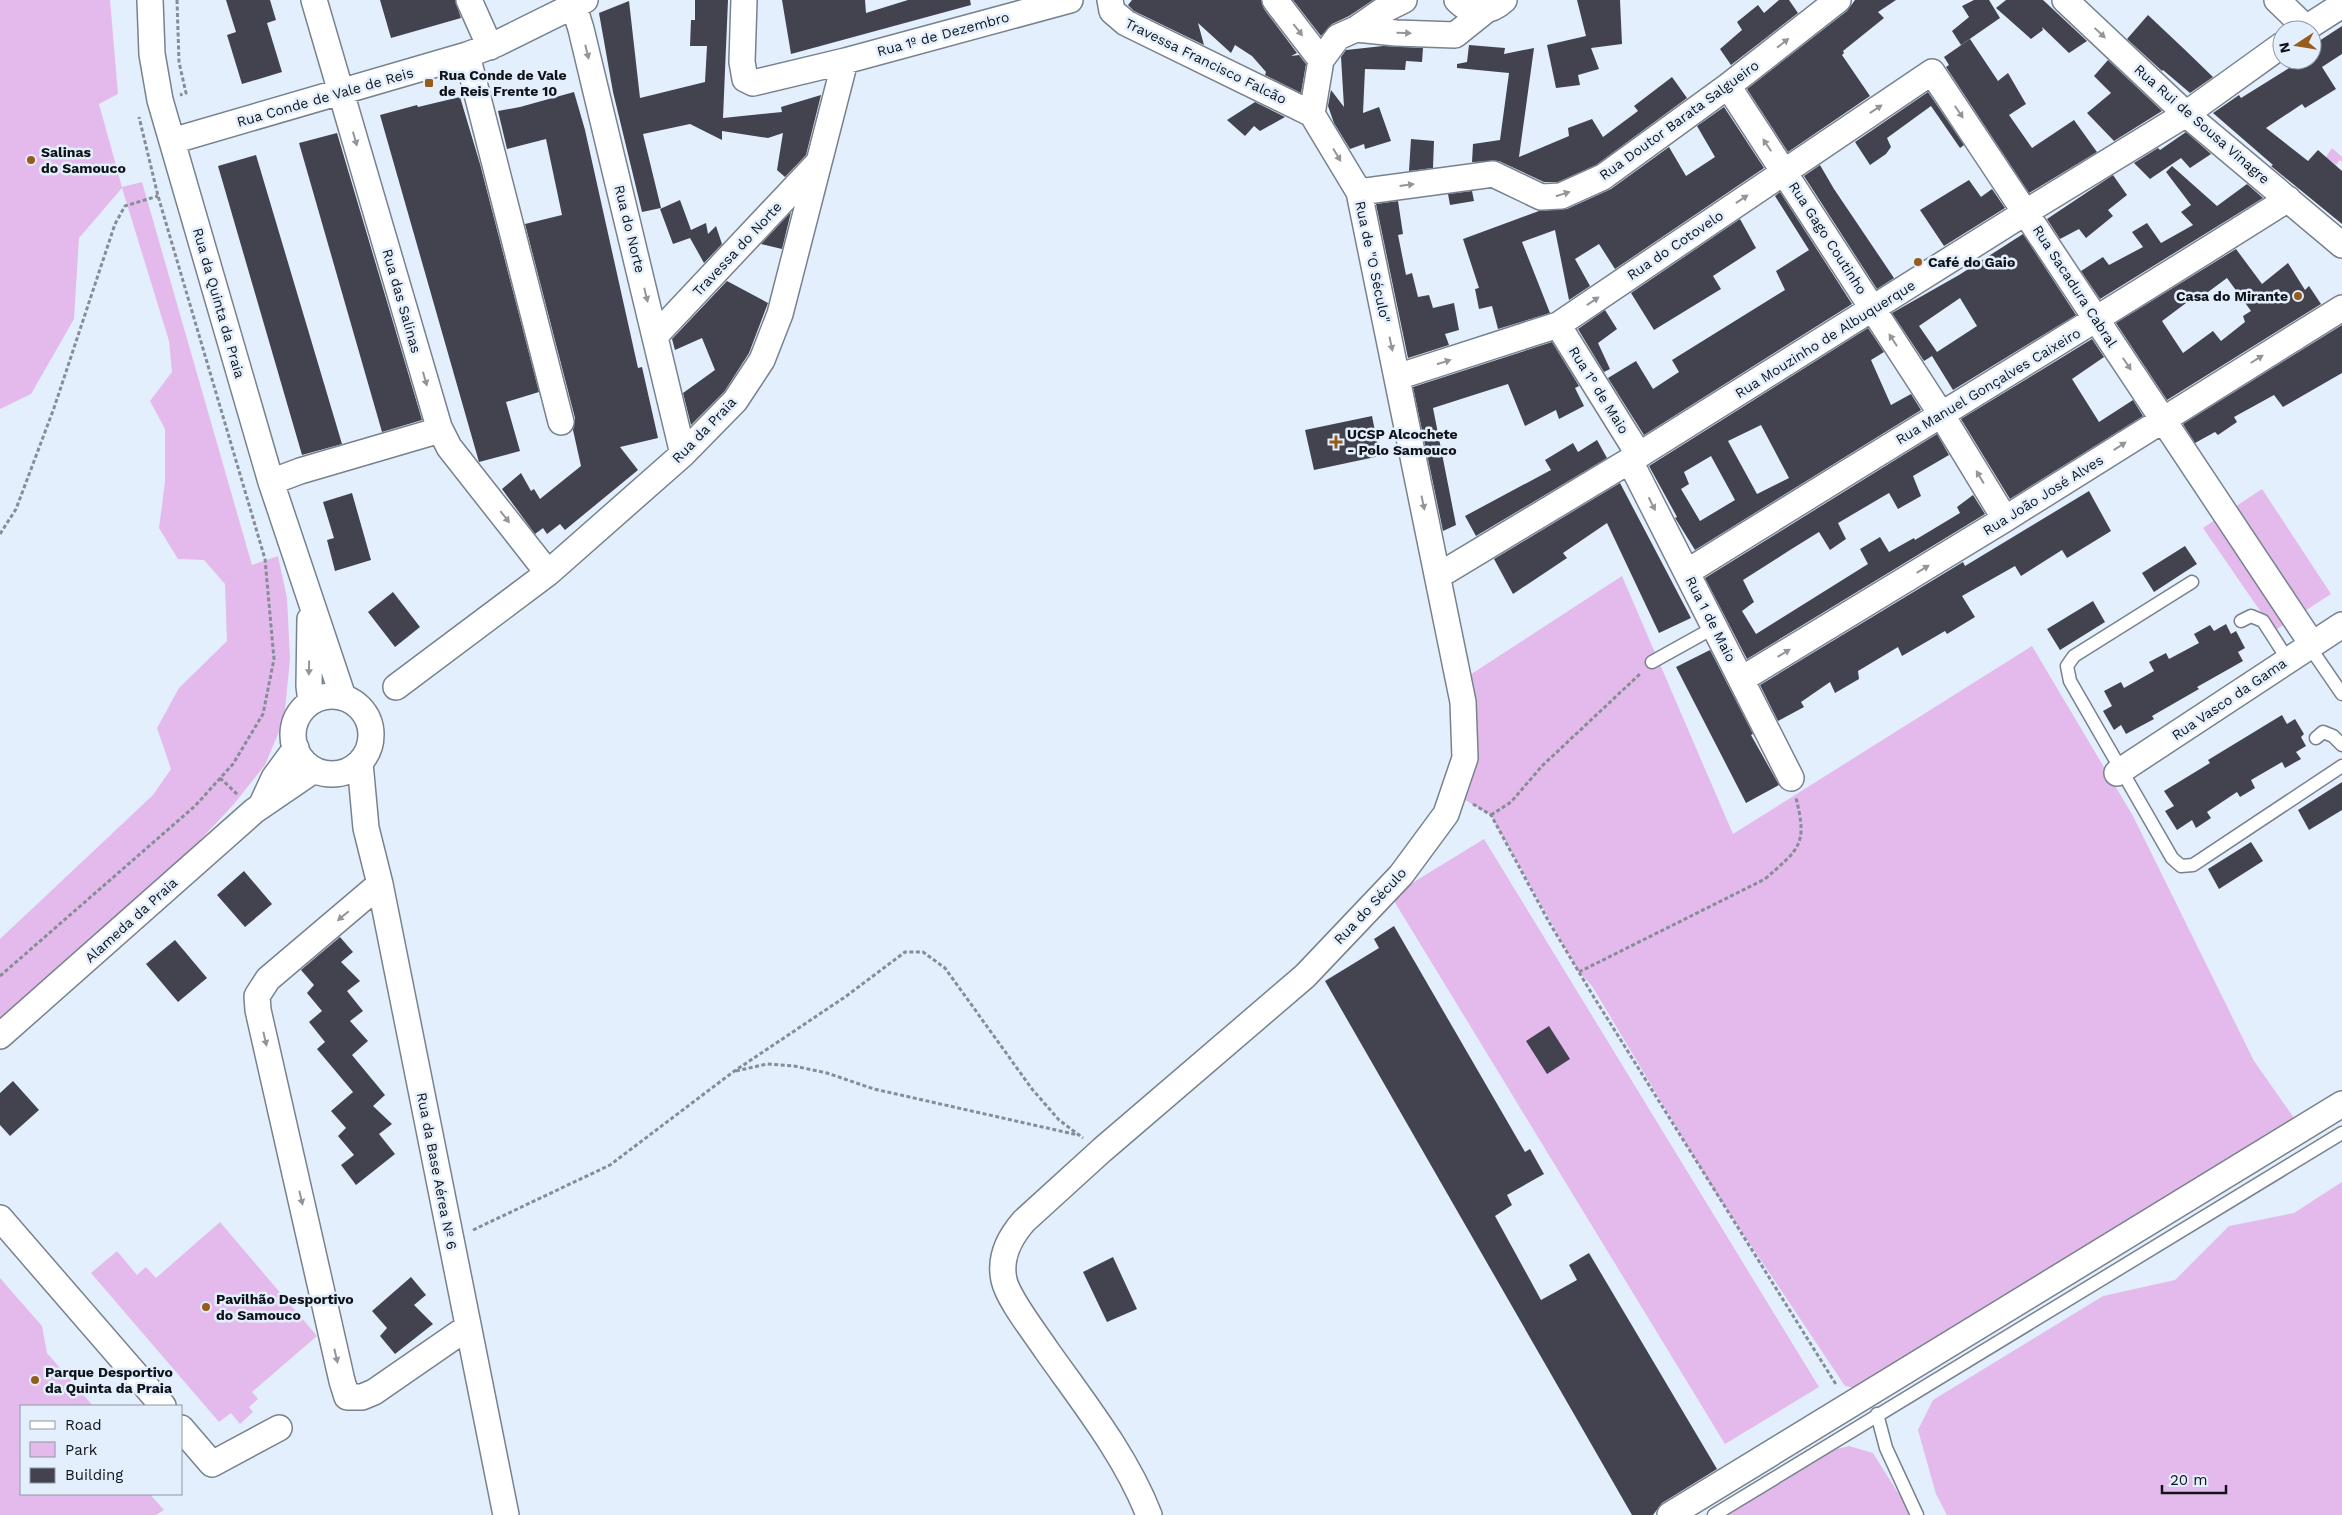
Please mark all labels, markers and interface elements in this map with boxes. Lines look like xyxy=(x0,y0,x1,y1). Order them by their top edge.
street label: Rua 1º de Dezembro xyxy=(875,9,1011,59)
street label: Travessa Francisco Falcão xyxy=(1123,15,1289,107)
north arrow xyxy=(2272,20,2322,70)
one-way arrow xyxy=(1292,23,1303,36)
one-way arrow xyxy=(2094,27,2106,39)
one-way arrow xyxy=(1397,30,1413,38)
one-way arrow xyxy=(1776,38,1790,48)
text: N xyxy=(2275,41,2293,54)
one-way arrow xyxy=(583,45,591,60)
street label: Rua Doutor Barata Salgueiro xyxy=(1596,57,1762,183)
street label: Rua Rui de Sousa Vinagre xyxy=(2131,61,2273,187)
street label: Rua Conde de Vale de Reis xyxy=(235,64,415,130)
place label: Rua Conde de Vale de Reis Frente 10 xyxy=(439,67,567,99)
marker: Rua Conde de Vale de Reis Frente 10 xyxy=(423,77,435,89)
one-way arrow xyxy=(1870,104,1883,114)
one-way arrow xyxy=(1954,106,1964,119)
one-way arrow xyxy=(351,131,359,146)
one-way arrow xyxy=(1762,138,1772,151)
place label: Salinas do Samouco xyxy=(41,144,126,176)
one-way arrow xyxy=(1333,149,1342,162)
marker: Salinas do Samouco xyxy=(25,154,37,166)
street label: Rua Gago Coutinho xyxy=(1786,179,1870,297)
one-way arrow xyxy=(1399,181,1415,189)
street label: Rua do Norte xyxy=(611,183,649,275)
one-way arrow xyxy=(1556,189,1571,197)
one-way arrow xyxy=(1735,195,1748,204)
street label: Travessa do Norte xyxy=(689,199,785,299)
street label: Rua de "O Século" xyxy=(1352,200,1394,324)
street label: Rua do Cotovelo xyxy=(1624,207,1726,283)
street label: Rua Sacadura Cabral xyxy=(2030,222,2121,351)
street label: Rua da Quinta da Praia xyxy=(190,226,248,380)
street label: Rua das Salinas xyxy=(379,247,425,355)
place label: Café do Gaio xyxy=(1928,254,2015,270)
marker: Café do Gaio xyxy=(1912,256,1924,268)
street label: Rua Mouzinho de Albuquerque xyxy=(1732,277,1918,401)
one-way arrow xyxy=(642,288,650,303)
place label: Casa do Mirante xyxy=(2176,288,2288,304)
marker: Casa do Mirante xyxy=(2292,290,2304,302)
one-way arrow xyxy=(1586,296,1600,306)
street label: Rua Manuel Gonçalves Caixeiro xyxy=(1893,324,2083,448)
one-way arrow xyxy=(1888,333,1898,347)
one-way arrow xyxy=(1387,336,1395,352)
street label: Rua 1° de Maio xyxy=(1566,343,1632,437)
one-way arrow xyxy=(2251,355,2264,364)
one-way arrow xyxy=(2122,357,2132,371)
one-way arrow xyxy=(1436,358,1451,365)
one-way arrow xyxy=(421,371,429,386)
street label: Rua da Praia xyxy=(669,394,739,466)
place label: UCSP Alcochete - Polo Samouco xyxy=(1347,426,1458,458)
marker: UCSP Alcochete - Polo Samouco xyxy=(1329,435,1343,449)
one-way arrow xyxy=(2113,441,2126,451)
street label: Rua João José Alves xyxy=(1980,451,2106,539)
one-way arrow xyxy=(1975,471,1984,484)
one-way arrow xyxy=(1419,495,1427,511)
one-way arrow xyxy=(1648,497,1656,511)
one-way arrow xyxy=(499,511,510,524)
one-way arrow xyxy=(1916,565,1929,574)
street label: Rua 1 de Maio xyxy=(1683,574,1739,664)
one-way arrow xyxy=(1777,649,1790,658)
street label: Rua Vasco da Gama xyxy=(2169,655,2289,743)
one-way arrow xyxy=(305,660,313,676)
street label: Rua do Século xyxy=(1331,865,1409,947)
street label: Alameda da Praia xyxy=(81,874,181,966)
one-way arrow xyxy=(336,910,349,921)
one-way arrow xyxy=(261,1032,269,1047)
street label: Rua da Base Aérea Nº 6 xyxy=(414,1091,460,1251)
one-way arrow xyxy=(297,1190,305,1205)
place label: Pavilhão Desportivo do Samouco xyxy=(216,1291,354,1323)
marker: Pavilhão Desportivo do Samouco xyxy=(200,1301,212,1313)
one-way arrow xyxy=(332,1349,340,1364)
place label: Parque Desportivo da Quinta da Praia xyxy=(45,1364,173,1396)
marker: Parque Desportivo da Quinta da Praia xyxy=(29,1374,41,1386)
legend xyxy=(20,1405,182,1495)
text: Road xyxy=(65,1416,102,1434)
text: Park xyxy=(65,1441,98,1459)
scale bar xyxy=(2162,1462,2226,1494)
text: Building xyxy=(65,1466,123,1484)
text: 20 m xyxy=(2170,1471,2208,1489)

